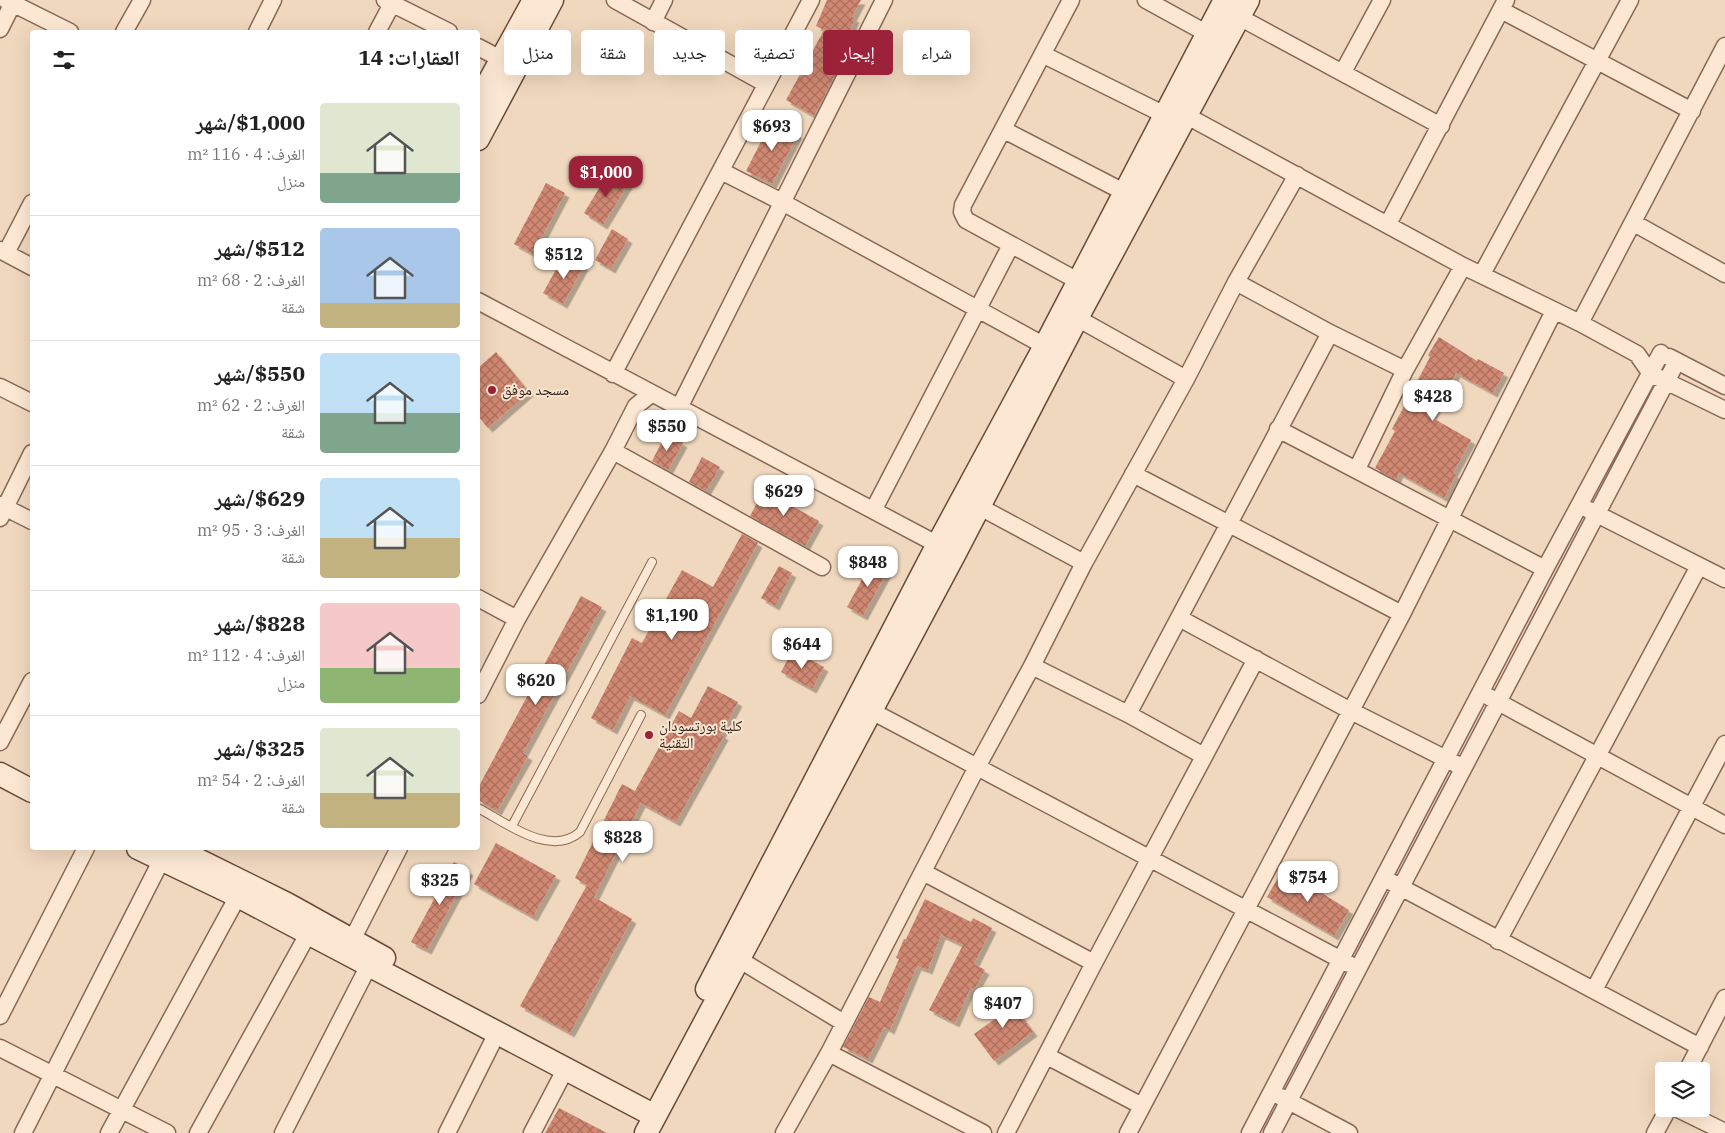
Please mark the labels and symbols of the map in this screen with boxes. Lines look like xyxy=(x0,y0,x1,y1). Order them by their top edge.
pin: $693 xyxy=(742,110,802,152)
pin: $1,000 xyxy=(565,156,647,198)
pin: $512 xyxy=(534,238,594,280)
place label: مسجد موفق xyxy=(502,380,569,400)
pin: $428 xyxy=(1403,380,1463,422)
marker: مسجد موفق xyxy=(486,384,498,396)
pin: $550 xyxy=(637,410,697,452)
pin: $629 xyxy=(754,474,814,517)
pin: $848 xyxy=(838,546,898,588)
pin: $1,190 xyxy=(631,598,713,641)
pin: $644 xyxy=(772,628,832,670)
pin: $620 xyxy=(506,664,566,706)
place label: كلية بورتسودان التقنية xyxy=(659,716,742,752)
marker: كلية بورتسودان التقنية xyxy=(643,729,655,741)
pin: $828 xyxy=(593,820,653,863)
pin: $754 xyxy=(1278,860,1338,903)
pin: $325 xyxy=(410,864,470,906)
pin: $407 xyxy=(973,986,1033,1029)

